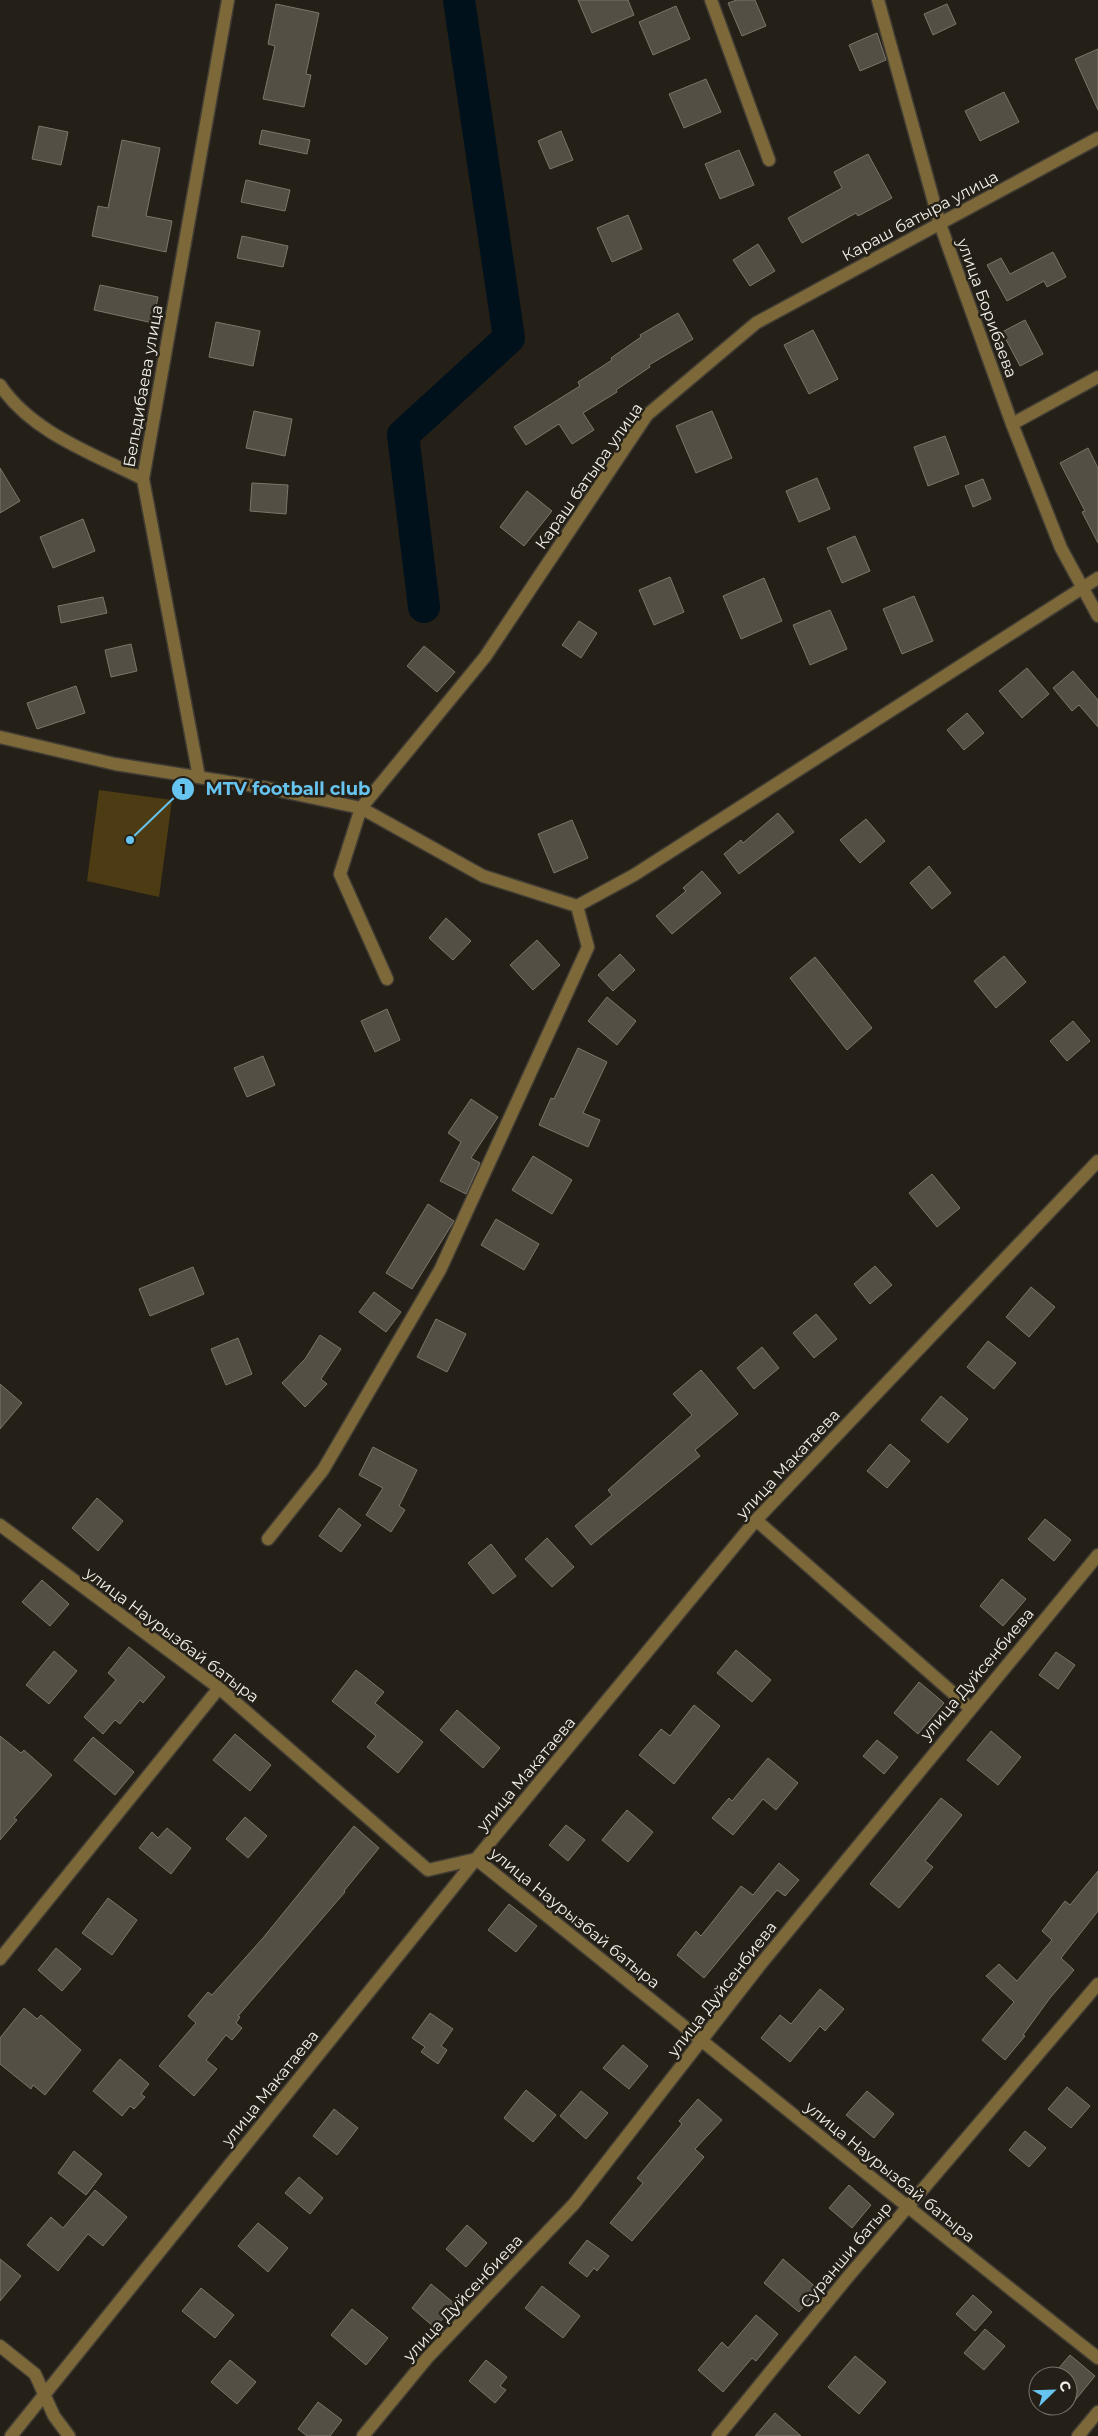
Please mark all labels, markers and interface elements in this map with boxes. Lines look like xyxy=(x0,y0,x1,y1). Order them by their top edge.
street label: Караш батыра улица xyxy=(839,167,1001,265)
street label: улица Борибаева xyxy=(953,235,1021,380)
street label: Бельдибаева улица xyxy=(119,303,167,469)
street label: Караш батыра улица xyxy=(531,399,647,553)
callout: MTV football club xyxy=(170,772,380,805)
text: MTV football club xyxy=(206,778,370,800)
text: 1 xyxy=(180,779,186,798)
street label: улица Макатаева xyxy=(732,1405,844,1524)
street label: улица Наурызбай батыра xyxy=(80,1563,263,1707)
street label: улица Дуйсенбиева xyxy=(916,1604,1038,1745)
street label: улица Макатаева xyxy=(472,1713,579,1836)
street label: улица Наурызбай батыра xyxy=(486,1843,664,1992)
street label: улица Дуйсенбиева xyxy=(663,1918,781,2061)
street label: улица Макатаева xyxy=(217,2026,322,2150)
street label: улица Наурызбай батыра xyxy=(801,2097,979,2246)
street label: Суранши батыр xyxy=(796,2198,896,2312)
street label: улица Дуйсенбиева xyxy=(399,2231,527,2366)
north arrow xyxy=(1028,2366,1078,2416)
text: С xyxy=(1055,2378,1075,2394)

